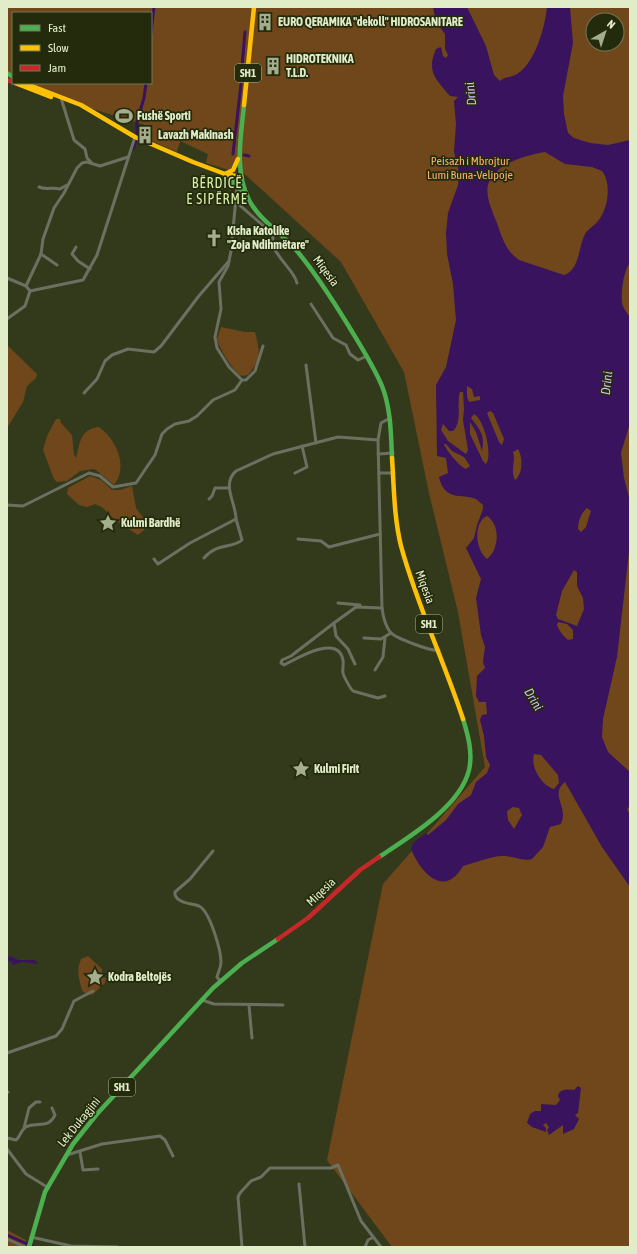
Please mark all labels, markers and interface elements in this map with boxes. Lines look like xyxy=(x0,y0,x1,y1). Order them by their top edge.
legend xyxy=(12,12,152,84)
building icon: EURO QERAMIKA "dekoll" HIDROSANITARE xyxy=(255,12,275,32)
north arrow xyxy=(585,12,625,52)
place label: EURO QERAMIKA "dekoll" HIDROSANITARE xyxy=(278,15,463,29)
text: N xyxy=(605,18,618,31)
text: Fast xyxy=(48,21,66,35)
text: Slow xyxy=(48,41,69,55)
place label: HIDROTEKNIKA T.L.D. xyxy=(286,52,354,80)
building icon: HIDROTEKNIKA T.L.D. xyxy=(263,56,283,76)
text: Jam xyxy=(48,61,66,75)
road number: SH1 xyxy=(235,64,261,82)
water label: Drini xyxy=(462,82,479,106)
sports icon: Fushë Sporti xyxy=(114,106,134,126)
place label: Fushë Sporti xyxy=(137,109,191,123)
building icon: Lavazh Makinash xyxy=(135,125,155,145)
place label: Lavazh Makinash xyxy=(158,128,234,142)
park label: Peisazh i Mbrojtur Lumi Buna-Velipoje xyxy=(427,154,513,182)
district label: BËRDICË E SIPËRME xyxy=(186,175,248,207)
place label: Kisha Katolike "Zoja Ndihmëtare" xyxy=(227,224,309,252)
church icon: Kisha Katolike "Zoja Ndihmëtare" xyxy=(204,228,224,248)
street label: Miqesia xyxy=(310,253,342,289)
water label: Drini xyxy=(598,371,615,395)
place icon: Kulmi Bardhë xyxy=(98,513,118,533)
place label: Kulmi Bardhë xyxy=(121,516,181,530)
street label: Miqesia xyxy=(413,568,437,606)
road number: SH1 xyxy=(416,615,442,633)
water label: Drini xyxy=(521,685,546,713)
place icon: Kulmi Firit xyxy=(291,759,311,779)
place label: Kulmi Firit xyxy=(314,762,360,776)
street label: Miqesia xyxy=(304,875,338,909)
place icon: Kodra Beltojës xyxy=(85,967,105,987)
place label: Kodra Beltojës xyxy=(108,970,172,984)
road number: SH1 xyxy=(109,1078,135,1096)
street label: Lek Dukagjini xyxy=(55,1094,103,1150)

